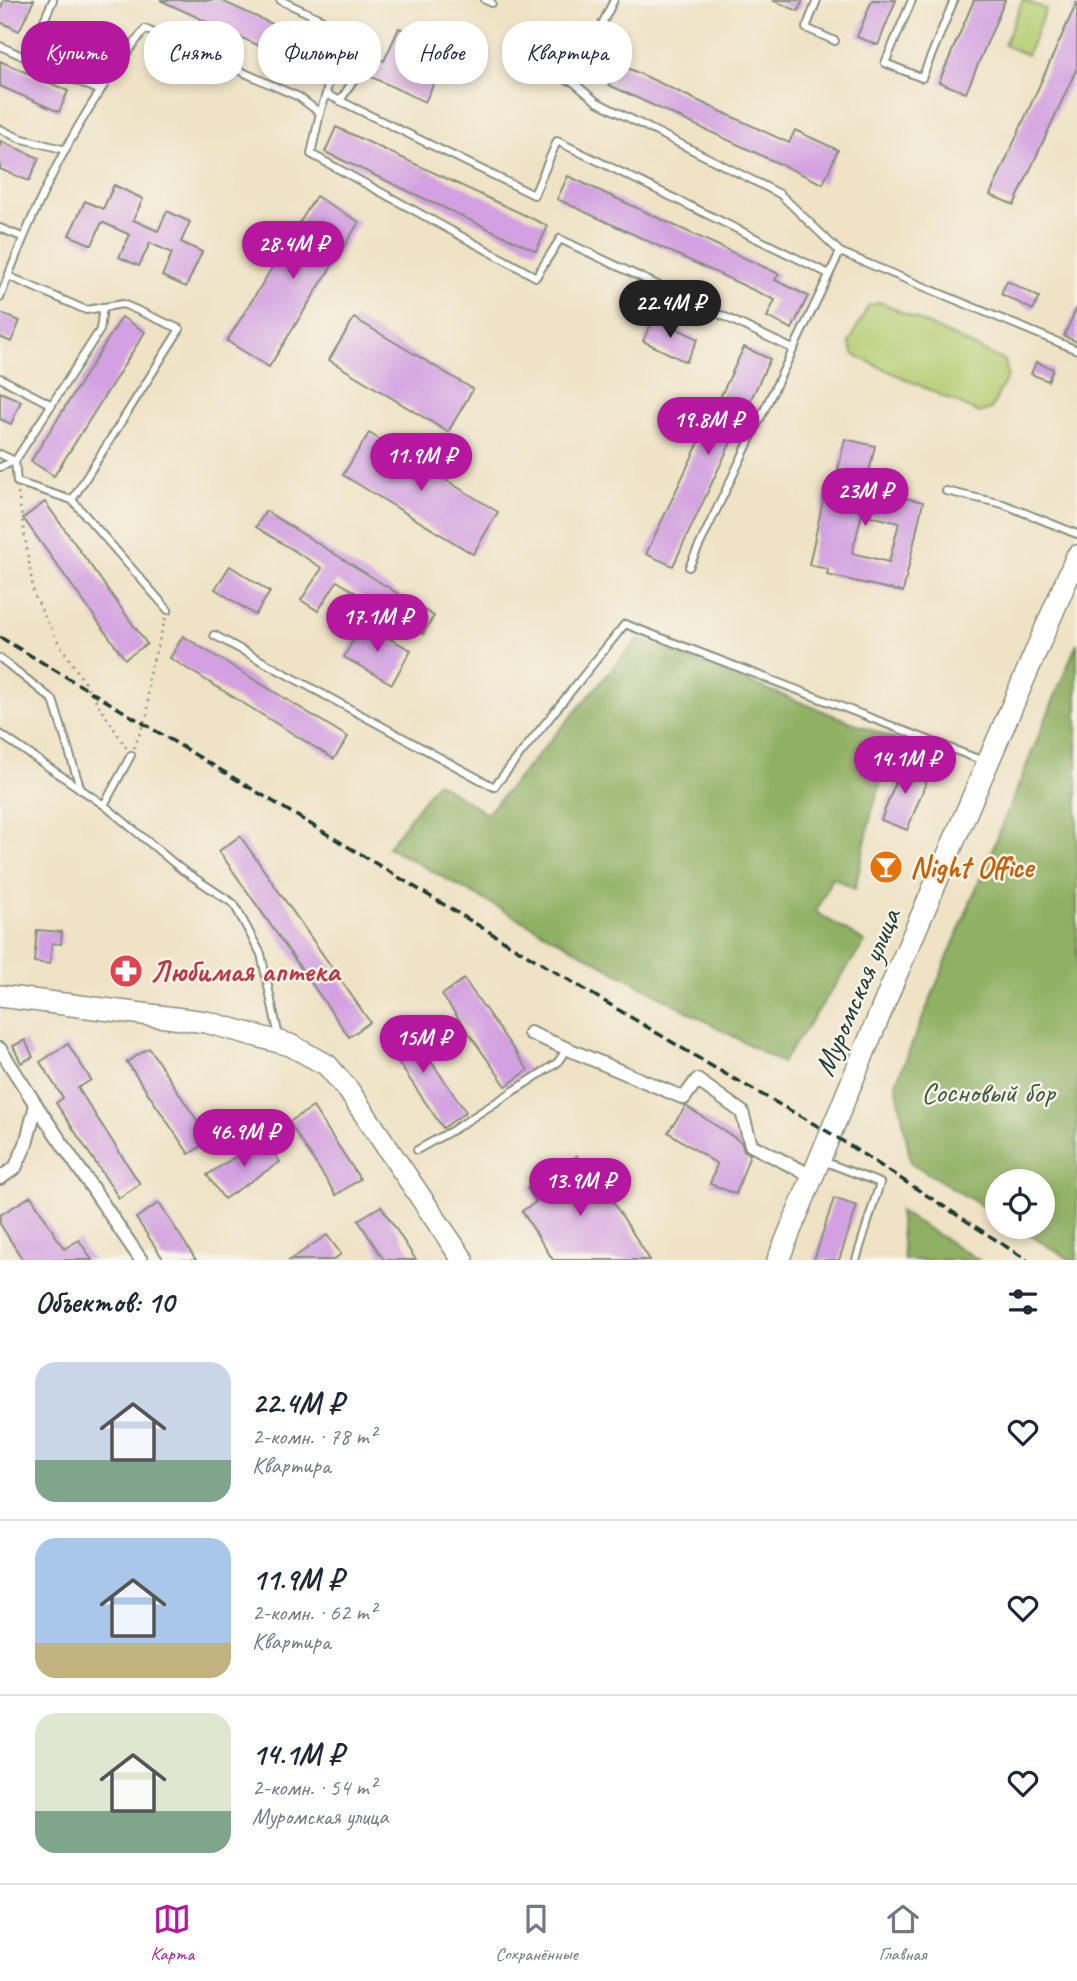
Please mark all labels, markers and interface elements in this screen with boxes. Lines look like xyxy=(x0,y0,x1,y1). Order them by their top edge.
chip: Купить xyxy=(21,21,130,84)
chip: Снять xyxy=(144,21,244,84)
chip: Фильтры xyxy=(258,21,381,84)
chip: Новое xyxy=(395,21,488,84)
chip: Квартира xyxy=(502,21,632,84)
pin: 28.4M ₽ xyxy=(228,222,358,281)
text: 28.4M ₽ xyxy=(258,229,328,258)
pin: 22.4M ₽ xyxy=(605,280,735,340)
text: 22.4M ₽ xyxy=(635,288,705,317)
pin: 19.8M ₽ xyxy=(643,398,773,457)
text: 19.8M ₽ xyxy=(673,405,743,434)
pin: 11.9M ₽ xyxy=(356,434,486,493)
text: 11.9M ₽ xyxy=(386,441,456,470)
pin: 23M ₽ xyxy=(816,468,914,528)
text: 23M ₽ xyxy=(838,476,892,505)
pin: 17.1M ₽ xyxy=(312,594,442,654)
text: 17.1M ₽ xyxy=(342,602,412,631)
pin: 14.1M ₽ xyxy=(840,736,970,796)
text: 14.1M ₽ xyxy=(870,744,940,773)
bar icon: Night Office xyxy=(867,848,905,886)
place label: Night Office xyxy=(910,848,1036,886)
street label: Муромская улица xyxy=(805,901,910,1081)
pharmacy icon: Любимая аптека xyxy=(107,952,145,990)
place label: Любимая аптека xyxy=(150,952,342,990)
pin: 15M ₽ xyxy=(374,1016,472,1075)
text: 15M ₽ xyxy=(396,1023,450,1052)
park label: Сосновый бор xyxy=(921,1073,1056,1111)
pin: 46.9M ₽ xyxy=(179,1110,309,1169)
text: 46.9M ₽ xyxy=(209,1117,279,1146)
pin: 13.9M ₽ xyxy=(515,1158,645,1218)
text: 13.9M ₽ xyxy=(545,1166,615,1195)
map controls xyxy=(985,1169,1055,1239)
button: locate xyxy=(985,1169,1055,1239)
text: Объектов: 10 xyxy=(35,1283,174,1321)
icon: filters xyxy=(1004,1283,1042,1321)
text: 22.4M ₽ xyxy=(252,1384,343,1422)
icon: home xyxy=(91,1390,175,1474)
icon: heart xyxy=(1004,1413,1042,1451)
text: 2-комн. · 78 m² xyxy=(252,1422,376,1451)
text: Квартира xyxy=(252,1451,330,1480)
text: 11.9M ₽ xyxy=(252,1560,343,1598)
icon: home xyxy=(91,1566,175,1650)
icon: heart xyxy=(1004,1589,1042,1627)
text: 2-комн. · 62 m² xyxy=(252,1598,376,1627)
text: Квартира xyxy=(252,1627,330,1656)
text: 14.1M ₽ xyxy=(252,1735,343,1773)
icon: home xyxy=(91,1741,175,1825)
icon: heart xyxy=(1004,1764,1042,1802)
text: 2-комн. · 54 m² xyxy=(252,1773,376,1802)
text: Муромская улица xyxy=(252,1802,388,1831)
tab: Карта xyxy=(151,1900,194,1966)
tab: Сохранённые xyxy=(495,1900,578,1966)
tab: Главная xyxy=(879,1900,926,1966)

